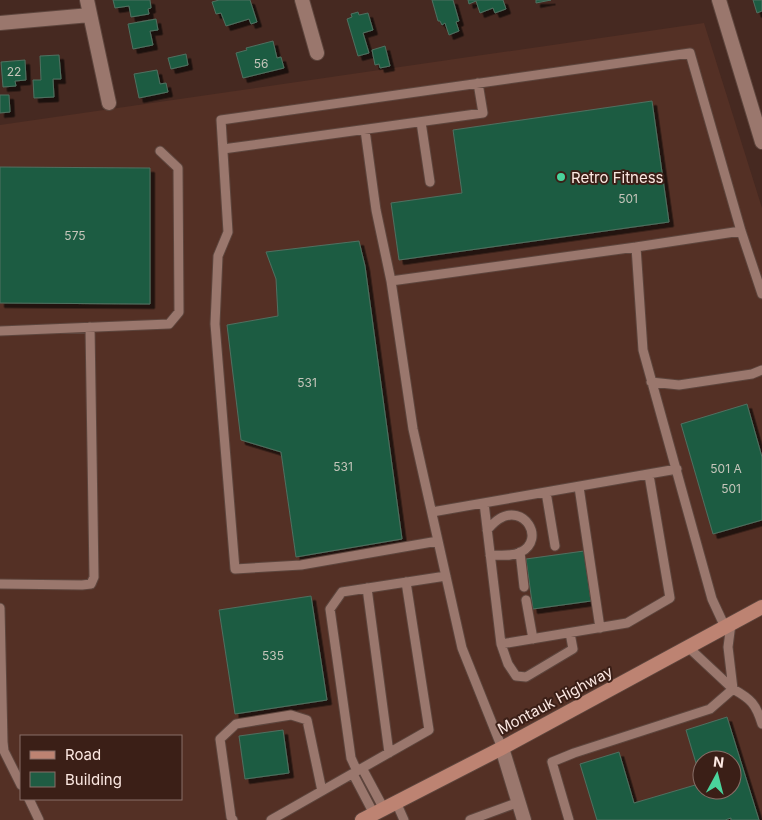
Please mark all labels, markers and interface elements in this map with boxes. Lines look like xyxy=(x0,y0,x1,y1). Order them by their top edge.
house number: 56 xyxy=(254,56,268,71)
house number: 22 xyxy=(7,64,21,79)
place label: Retro Fitness xyxy=(571,168,664,187)
marker: Retro Fitness xyxy=(555,171,567,183)
house number: 501 xyxy=(618,191,638,206)
house number: 575 xyxy=(64,228,86,243)
house number: 531 xyxy=(297,375,317,390)
house number: 531 xyxy=(333,459,353,474)
house number: 501 A xyxy=(710,461,742,476)
house number: 501 xyxy=(721,481,741,496)
house number: 535 xyxy=(262,648,284,663)
street label: Montauk Highway xyxy=(494,661,616,738)
legend xyxy=(20,735,182,800)
text: Road xyxy=(65,745,101,764)
north arrow xyxy=(692,750,742,800)
text: N xyxy=(712,753,725,771)
text: Building xyxy=(65,770,122,789)

